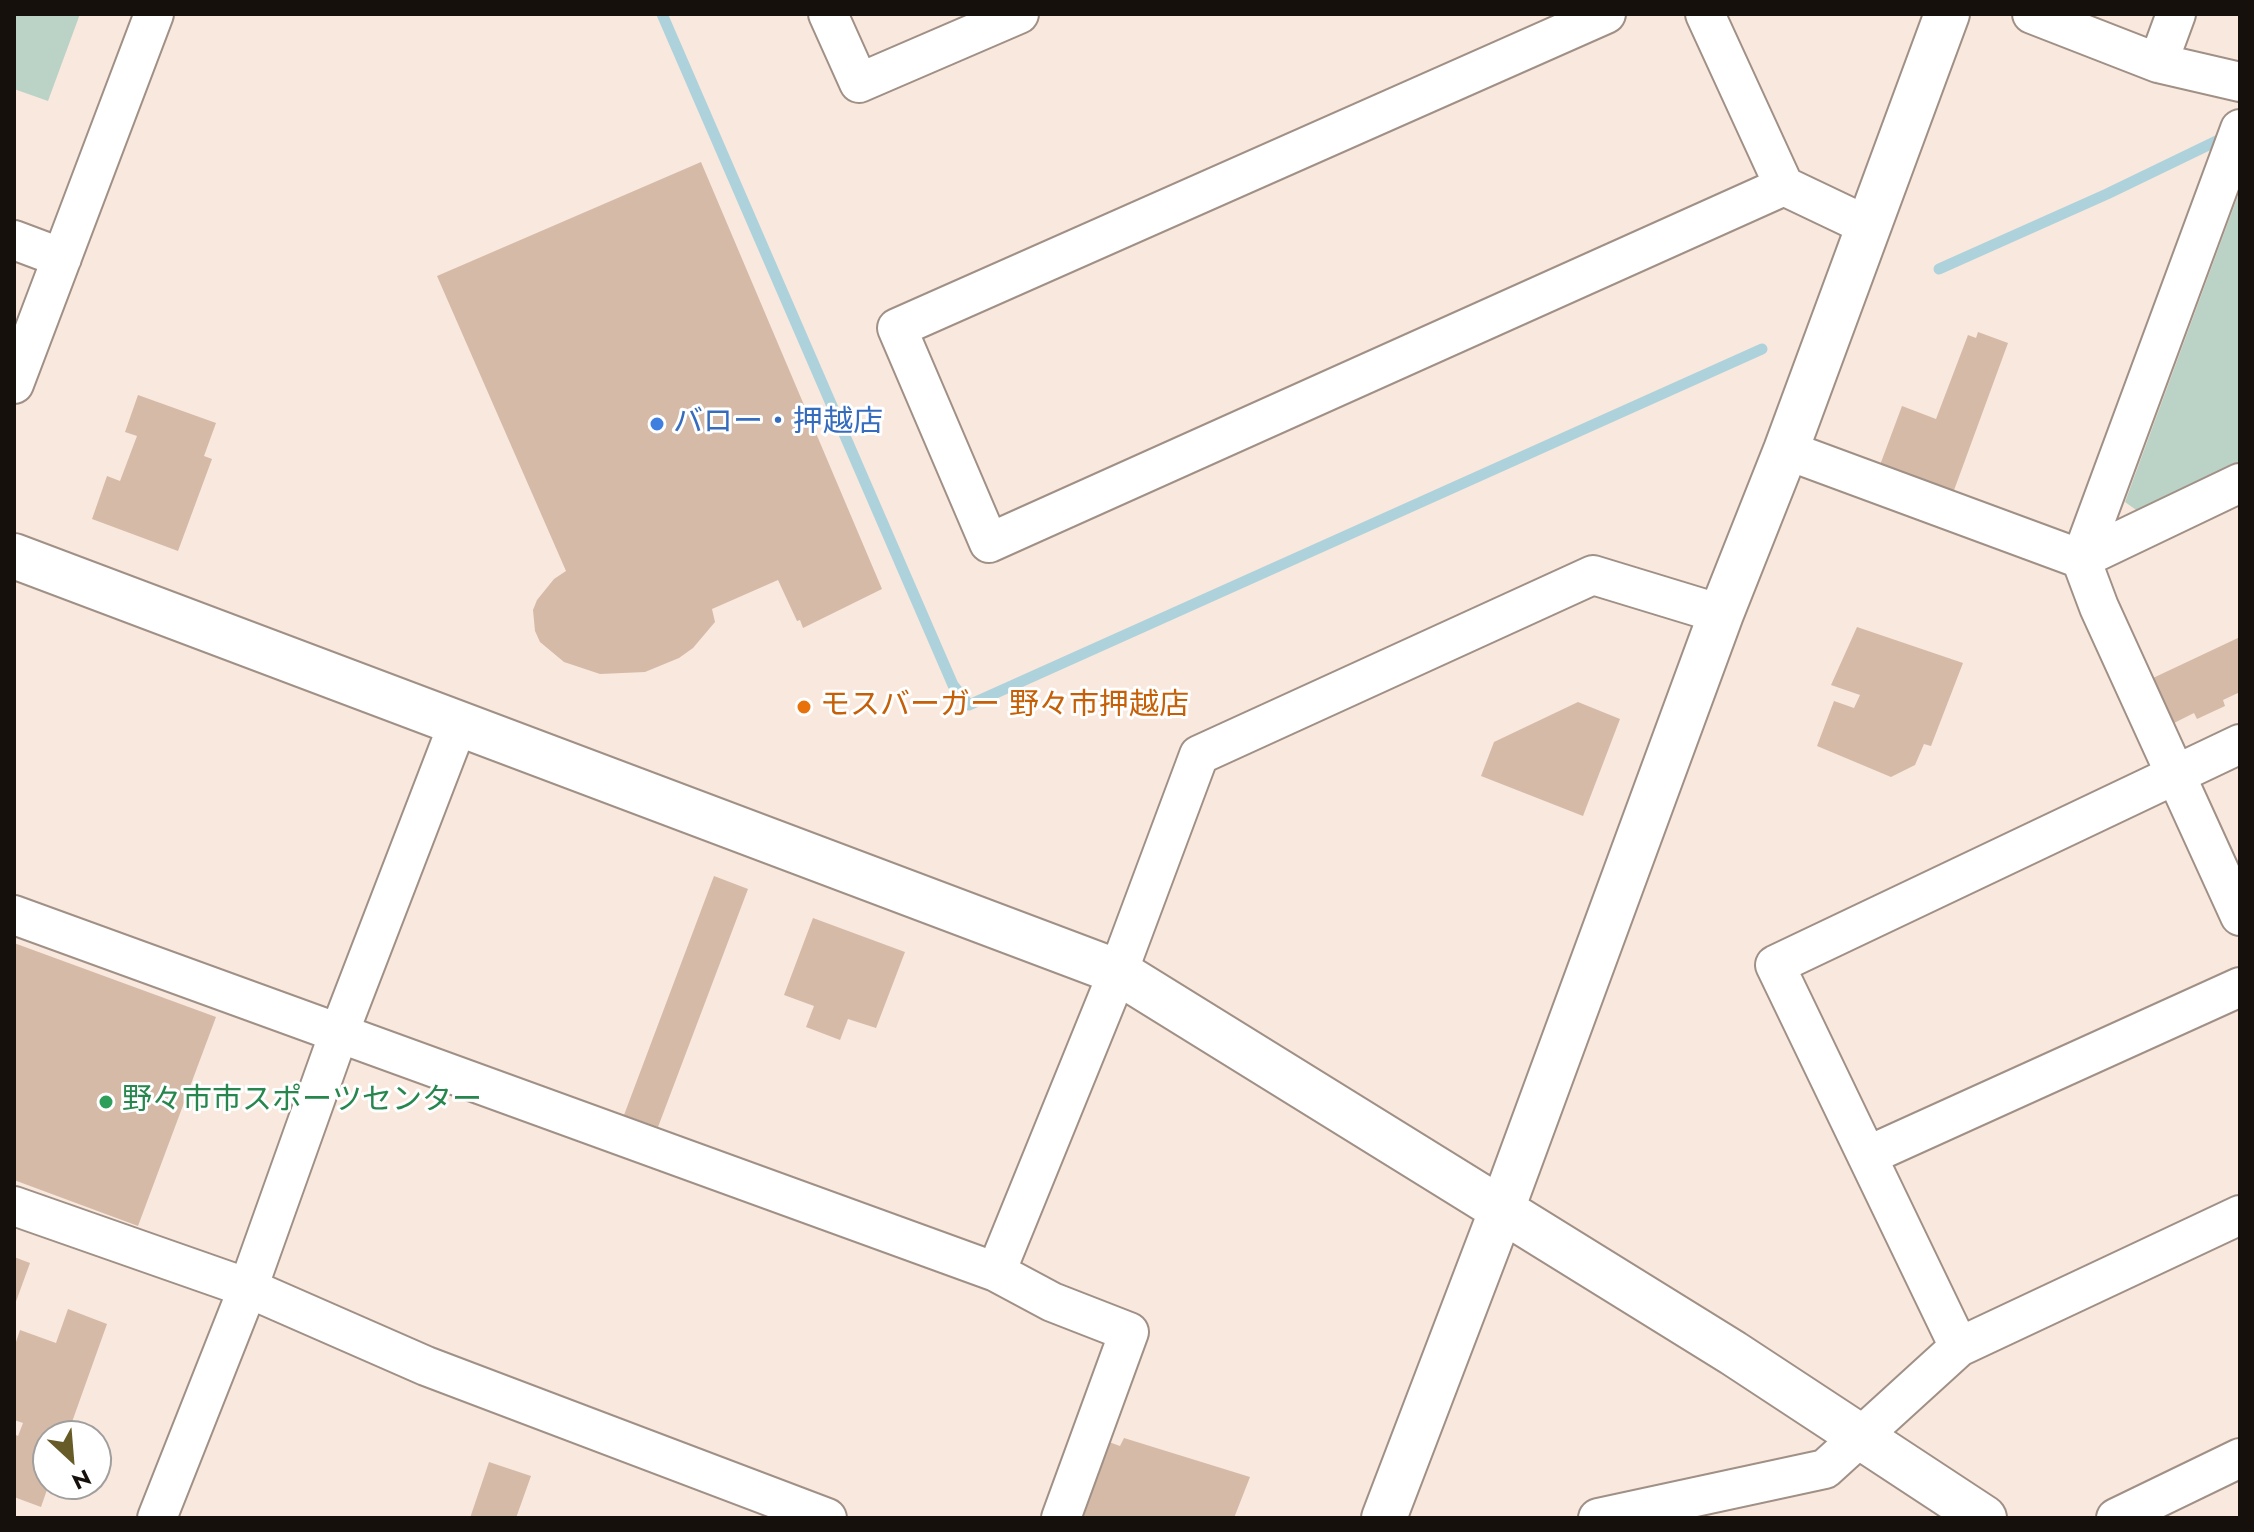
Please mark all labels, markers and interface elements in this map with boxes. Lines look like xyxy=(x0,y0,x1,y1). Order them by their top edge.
place label: バロー・押越店 xyxy=(673,406,883,442)
marker: バロー・押越店 xyxy=(648,415,666,433)
place label: モスバーガー 野々市押越店 xyxy=(820,689,1189,725)
marker: モスバーガー 野々市押越店 xyxy=(795,698,813,716)
place label: 野々市市スポーツセンター xyxy=(122,1084,482,1120)
marker: 野々市市スポーツセンター xyxy=(97,1093,115,1111)
north arrow xyxy=(32,1420,112,1500)
text: N xyxy=(67,1462,97,1498)

